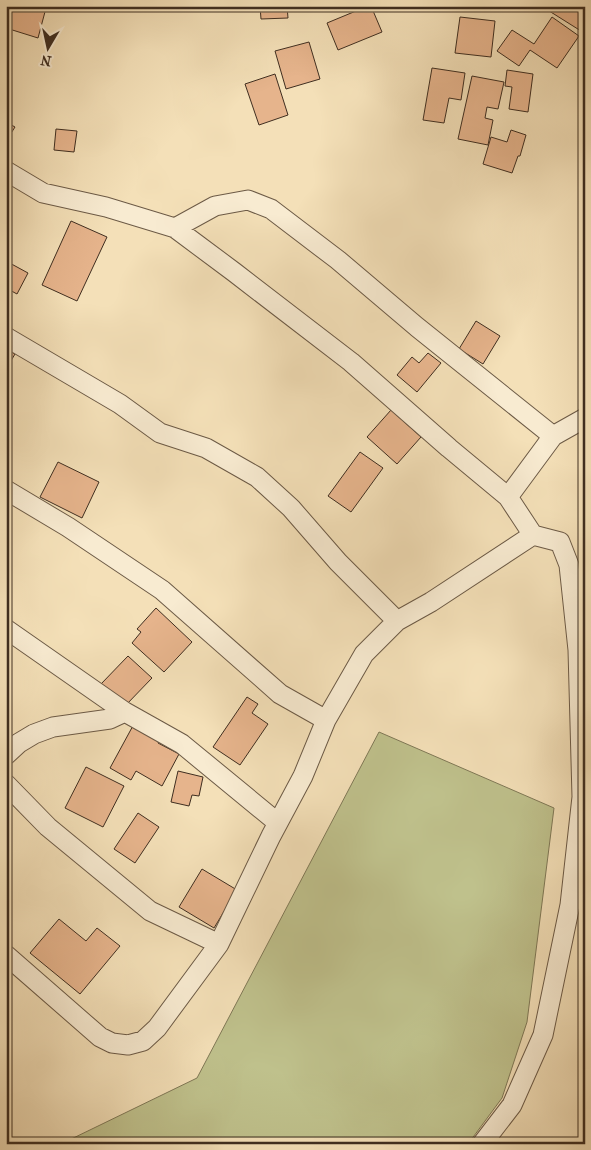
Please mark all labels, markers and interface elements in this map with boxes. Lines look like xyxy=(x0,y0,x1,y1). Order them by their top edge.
north arrow xyxy=(22,22,72,72)
text: N xyxy=(39,51,53,70)

